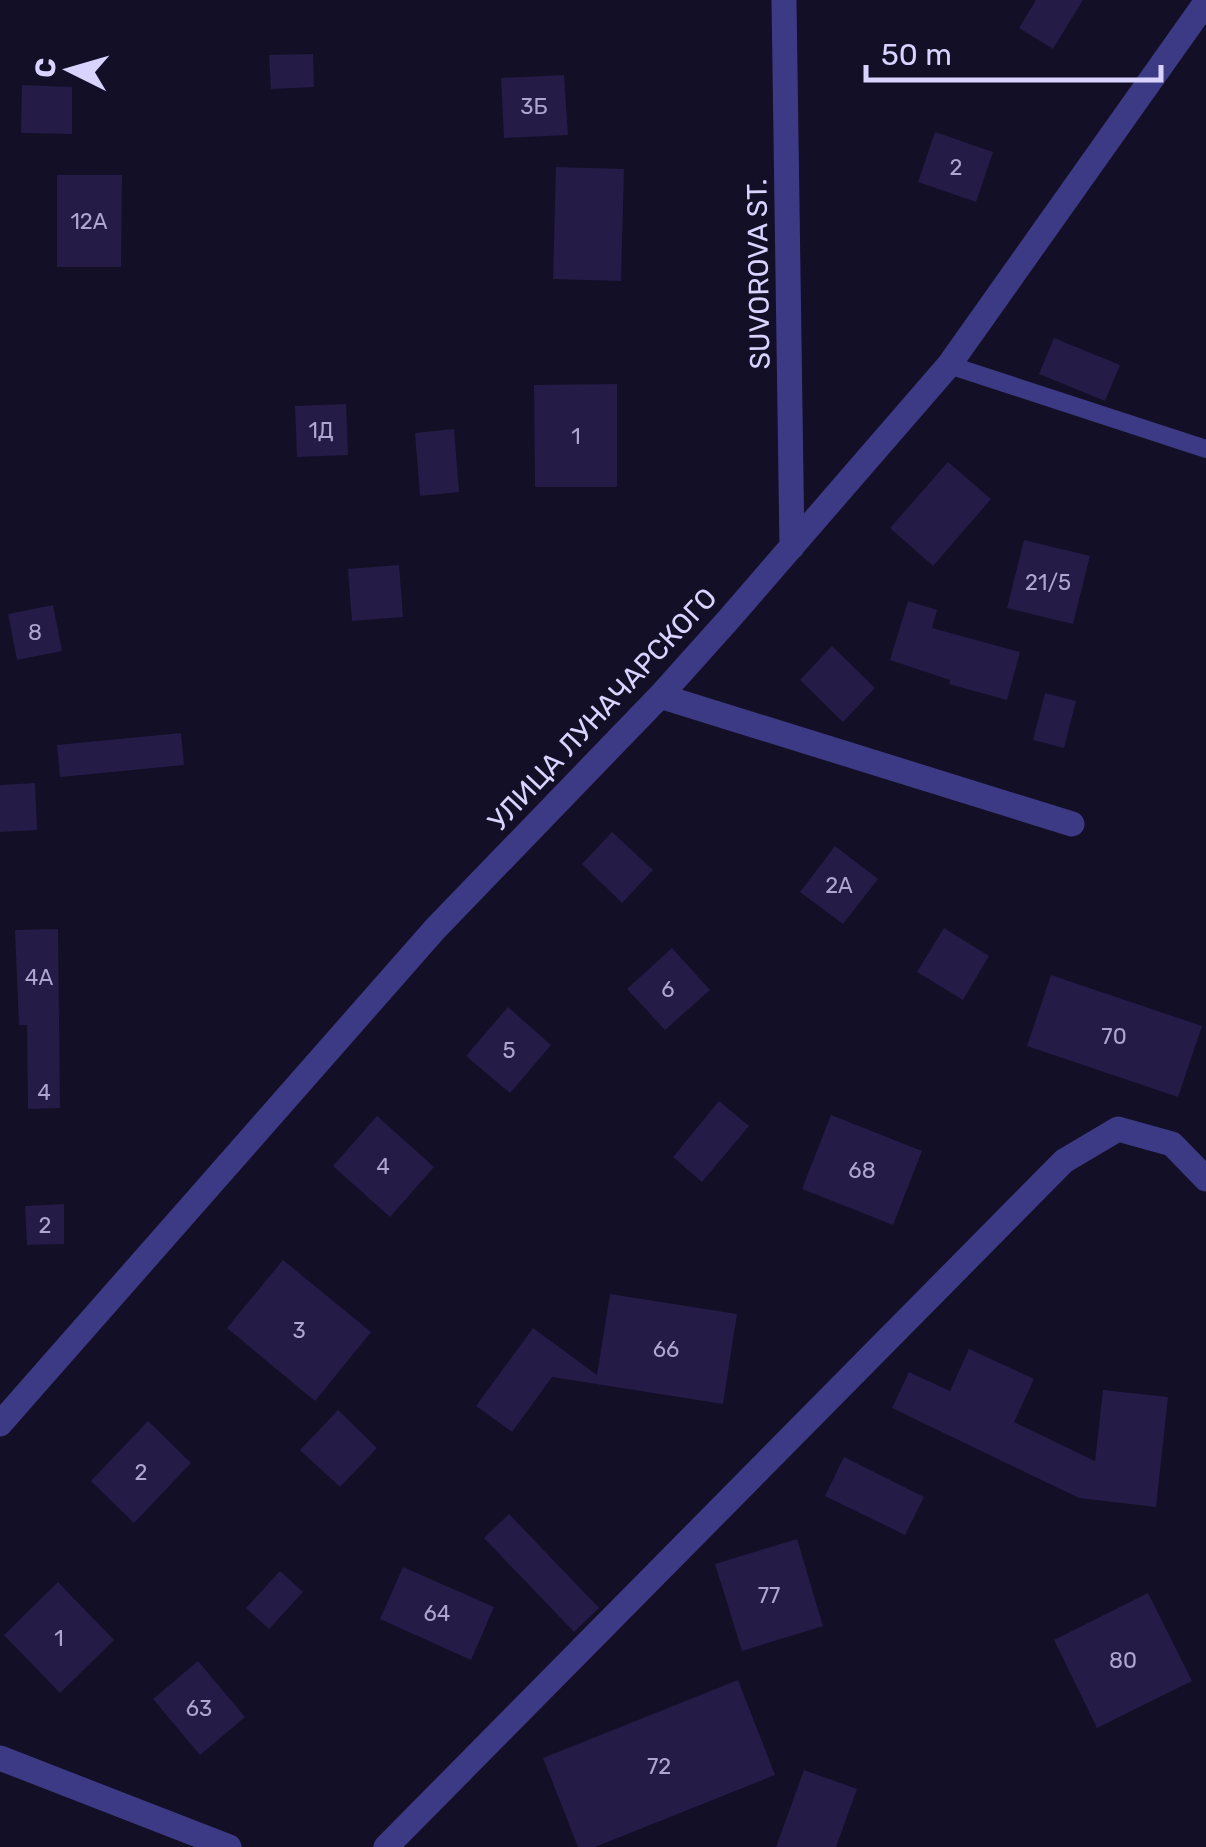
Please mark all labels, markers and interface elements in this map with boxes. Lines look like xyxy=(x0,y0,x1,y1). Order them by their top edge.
north arrow xyxy=(20,20,120,120)
scale bar xyxy=(866,20,1161,82)
text: 50 m xyxy=(881,37,952,73)
text: С xyxy=(28,57,63,79)
house number: 3Б xyxy=(520,93,548,120)
house number: 2 xyxy=(950,154,962,181)
street label: SUVOROVA ST. xyxy=(740,178,777,370)
house number: 12А xyxy=(70,208,108,235)
house number: 1Д xyxy=(309,417,334,444)
house number: 1 xyxy=(571,423,581,450)
house number: 21/5 xyxy=(1025,569,1071,596)
street label: УЛИЦА ЛУНАЧАРСКОГО xyxy=(481,581,724,838)
house number: 8 xyxy=(28,619,42,646)
house number: 2А xyxy=(825,872,853,899)
house number: 4А xyxy=(25,964,53,991)
house number: 6 xyxy=(661,976,675,1003)
house number: 70 xyxy=(1101,1023,1127,1050)
house number: 5 xyxy=(502,1037,516,1064)
house number: 4 xyxy=(37,1079,51,1106)
house number: 4 xyxy=(376,1153,390,1180)
house number: 68 xyxy=(848,1157,876,1184)
house number: 2 xyxy=(39,1212,51,1239)
house number: 3 xyxy=(292,1317,306,1344)
house number: 66 xyxy=(653,1336,679,1363)
house number: 2 xyxy=(135,1459,147,1486)
house number: 77 xyxy=(758,1582,780,1609)
house number: 64 xyxy=(424,1600,450,1627)
house number: 1 xyxy=(54,1625,64,1652)
house number: 80 xyxy=(1109,1647,1137,1674)
house number: 63 xyxy=(186,1695,212,1722)
house number: 72 xyxy=(647,1753,671,1780)

